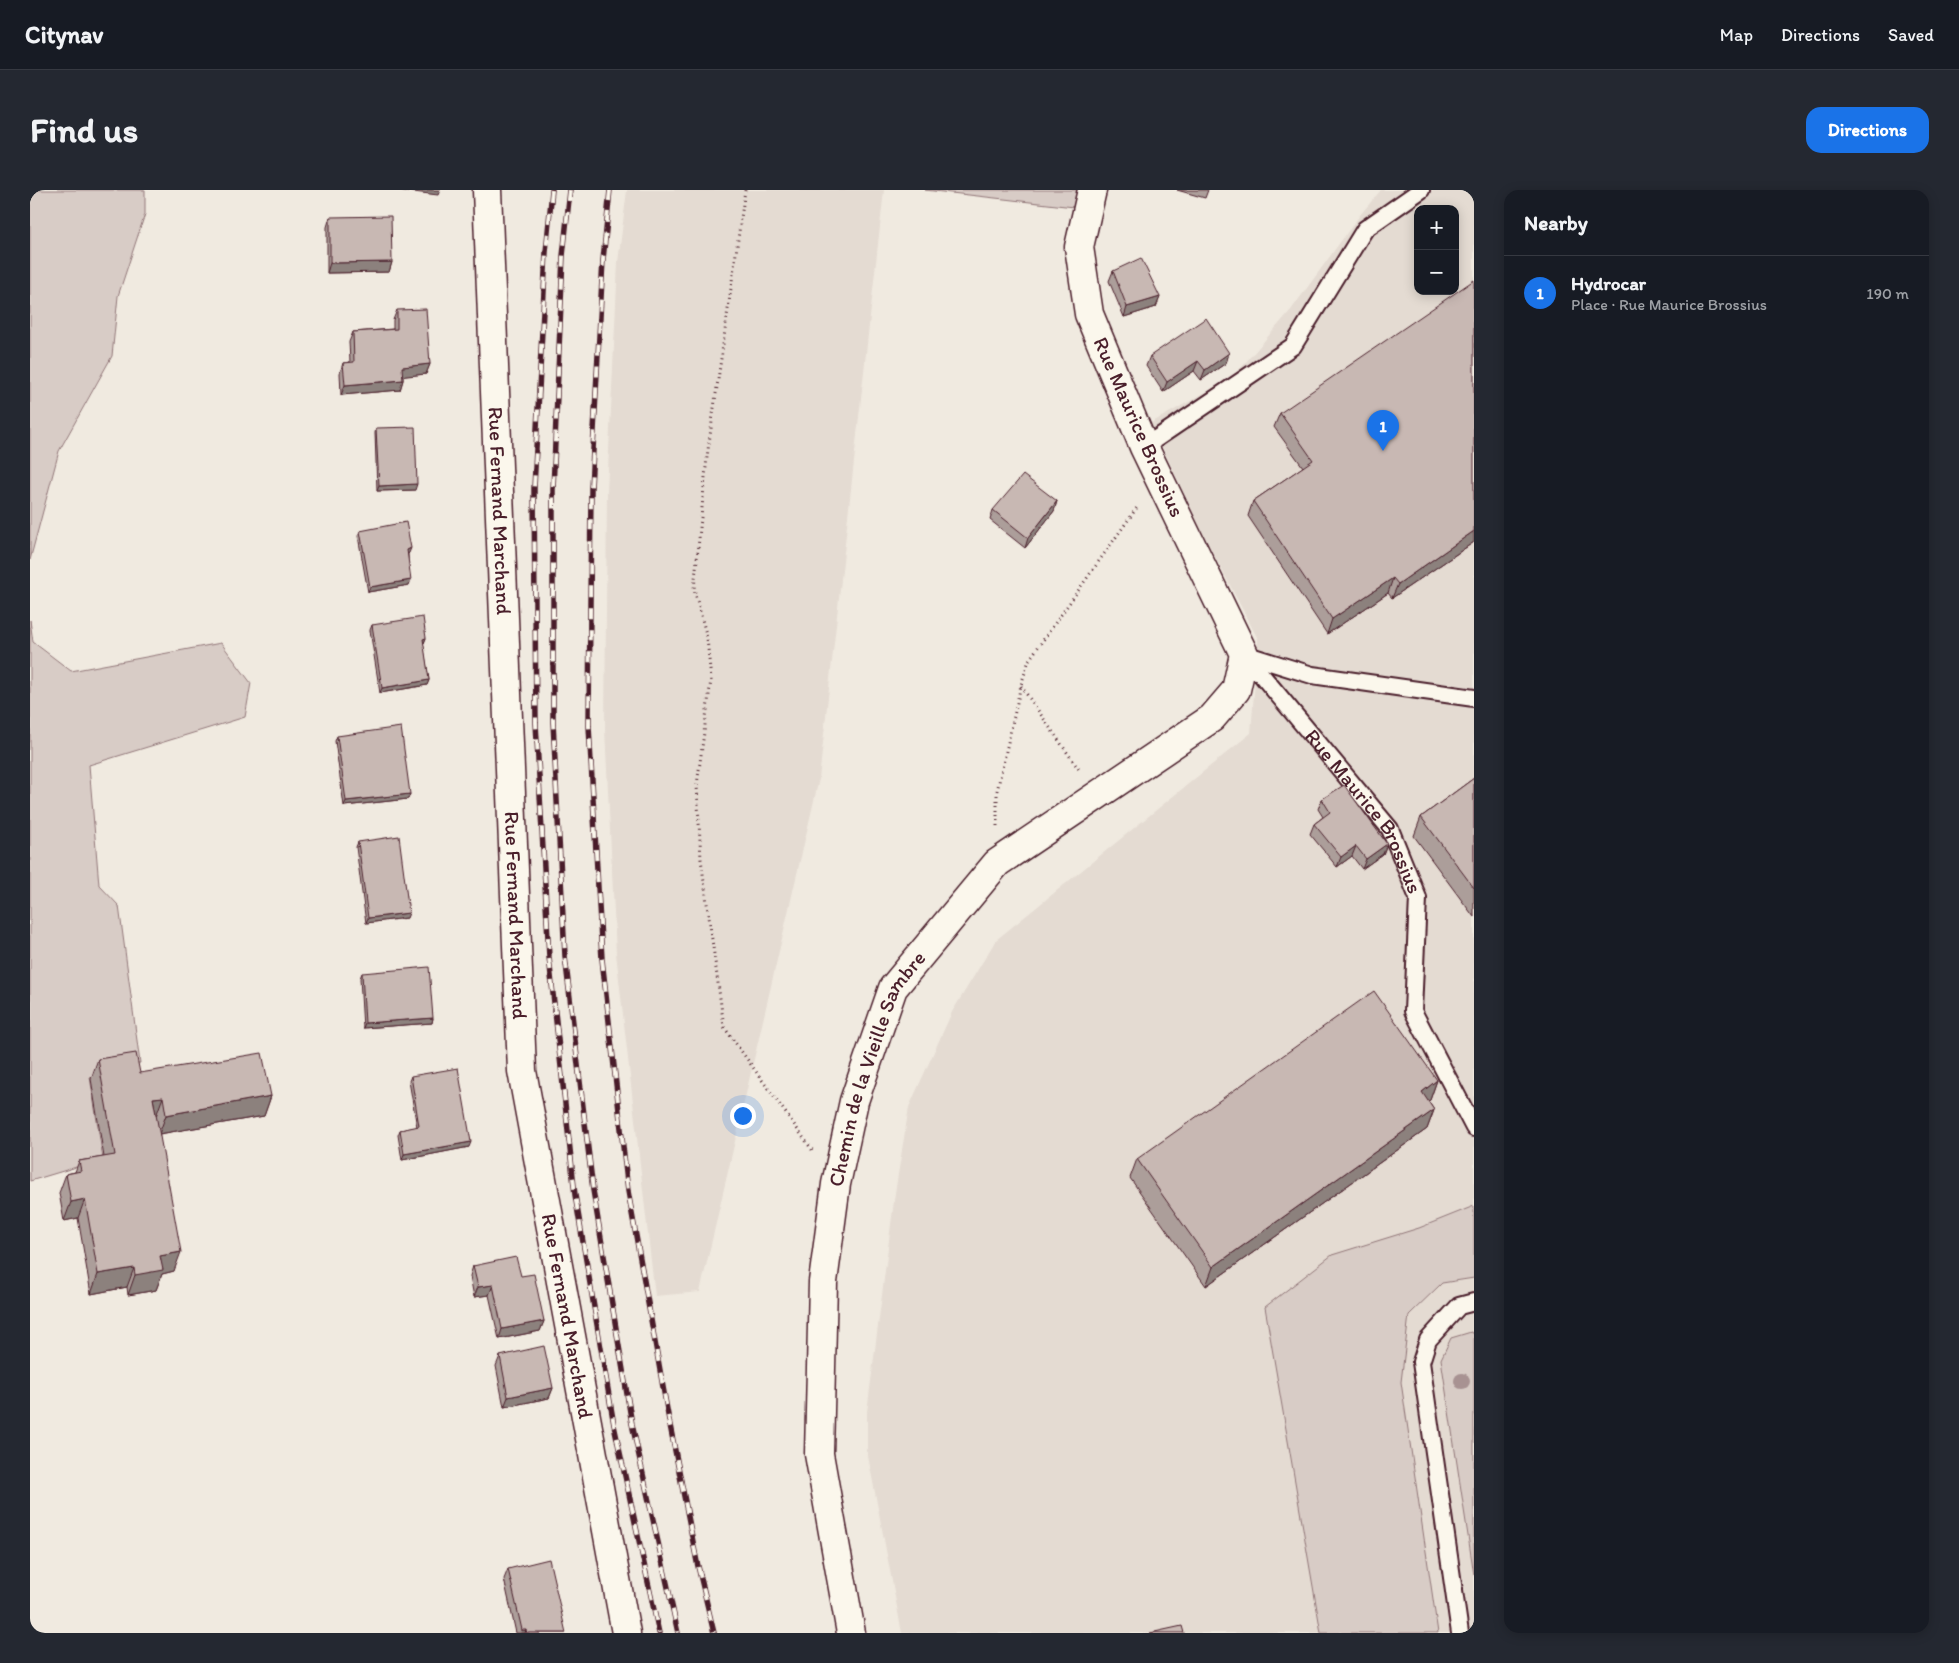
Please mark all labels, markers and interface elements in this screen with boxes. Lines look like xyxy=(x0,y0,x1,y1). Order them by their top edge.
text: Citynav xyxy=(25,20,103,49)
text: Map xyxy=(1720,24,1753,46)
text: Directions xyxy=(1781,24,1860,46)
text: Saved xyxy=(1888,24,1934,46)
button: Directions xyxy=(1806,107,1929,153)
text: Find us xyxy=(30,109,138,151)
map controls xyxy=(1414,205,1459,295)
button: + xyxy=(1414,205,1459,250)
text: Nearby xyxy=(1524,210,1588,235)
button: − xyxy=(1414,250,1459,295)
text: Hydrocar xyxy=(1571,272,1646,295)
text: 1 xyxy=(1536,284,1544,303)
text: 190 m xyxy=(1866,284,1909,303)
text: Place · Rue Maurice Brossius xyxy=(1571,295,1767,314)
street label: Rue Maurice Brossius xyxy=(1088,333,1190,521)
street label: Rue Fernand Marchand xyxy=(484,406,517,616)
pin: 1 xyxy=(1367,410,1399,451)
street label: Rue Maurice Brossius xyxy=(1300,724,1428,897)
street label: Rue Fernand Marchand xyxy=(500,811,533,1021)
street label: Chemin de la Vieille Sambre xyxy=(823,946,931,1189)
your location xyxy=(730,1103,756,1129)
street label: Rue Fernand Marchand xyxy=(537,1211,599,1421)

